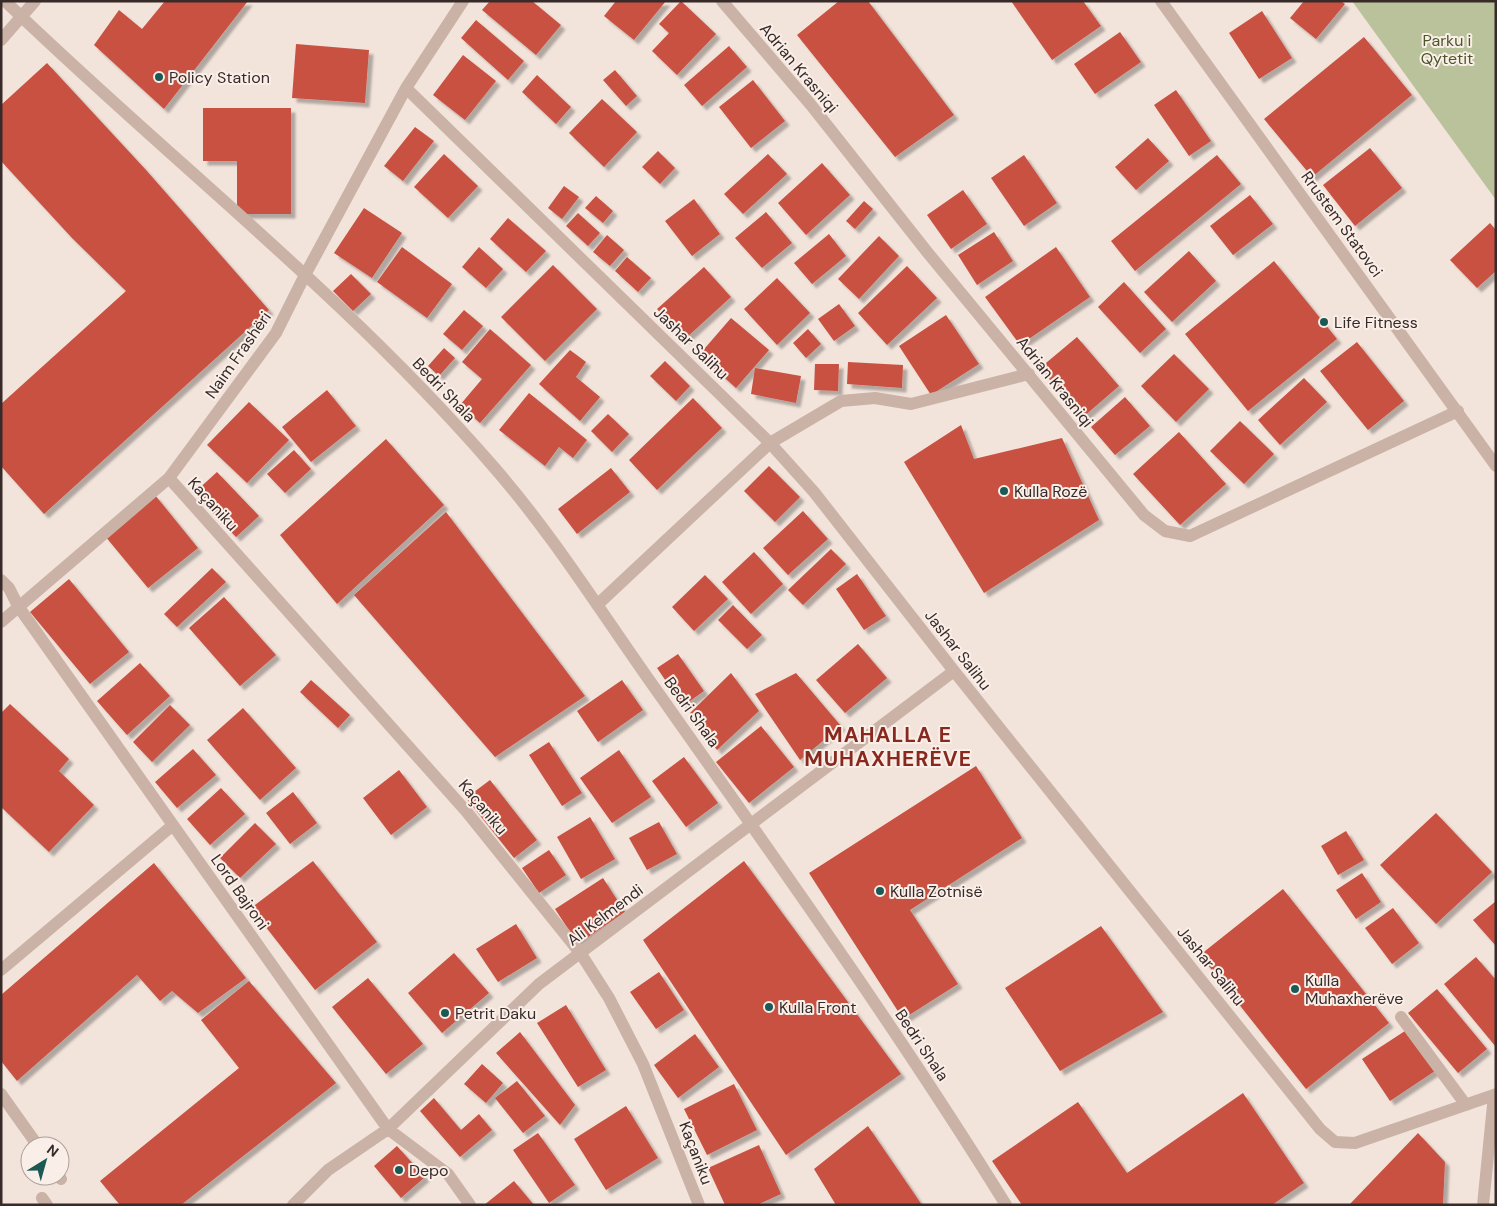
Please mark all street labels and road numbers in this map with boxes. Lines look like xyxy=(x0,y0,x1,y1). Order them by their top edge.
street label: Adrian Krasniqi xyxy=(755,19,843,117)
street label: Rrustem Statovci xyxy=(1296,167,1388,281)
street label: Jashar Salihu xyxy=(649,302,733,384)
street label: Naim Frashëri xyxy=(200,307,276,403)
street label: Adrian Krasniqi xyxy=(1012,332,1098,432)
street label: Bedri Shala xyxy=(408,353,480,427)
street label: Kaçaniku xyxy=(183,473,243,535)
street label: Jashar Salihu xyxy=(920,605,996,695)
street label: Bedri Shala xyxy=(659,673,725,751)
street label: Kaçaniku xyxy=(454,775,512,839)
street label: Lord Bajroni xyxy=(206,850,274,934)
street label: Ali Kelmendi xyxy=(563,879,647,951)
street label: Jashar Salihu xyxy=(1172,922,1250,1010)
street label: Bedri Shala xyxy=(890,1005,954,1085)
street label: Kaçaniku xyxy=(674,1119,718,1187)

